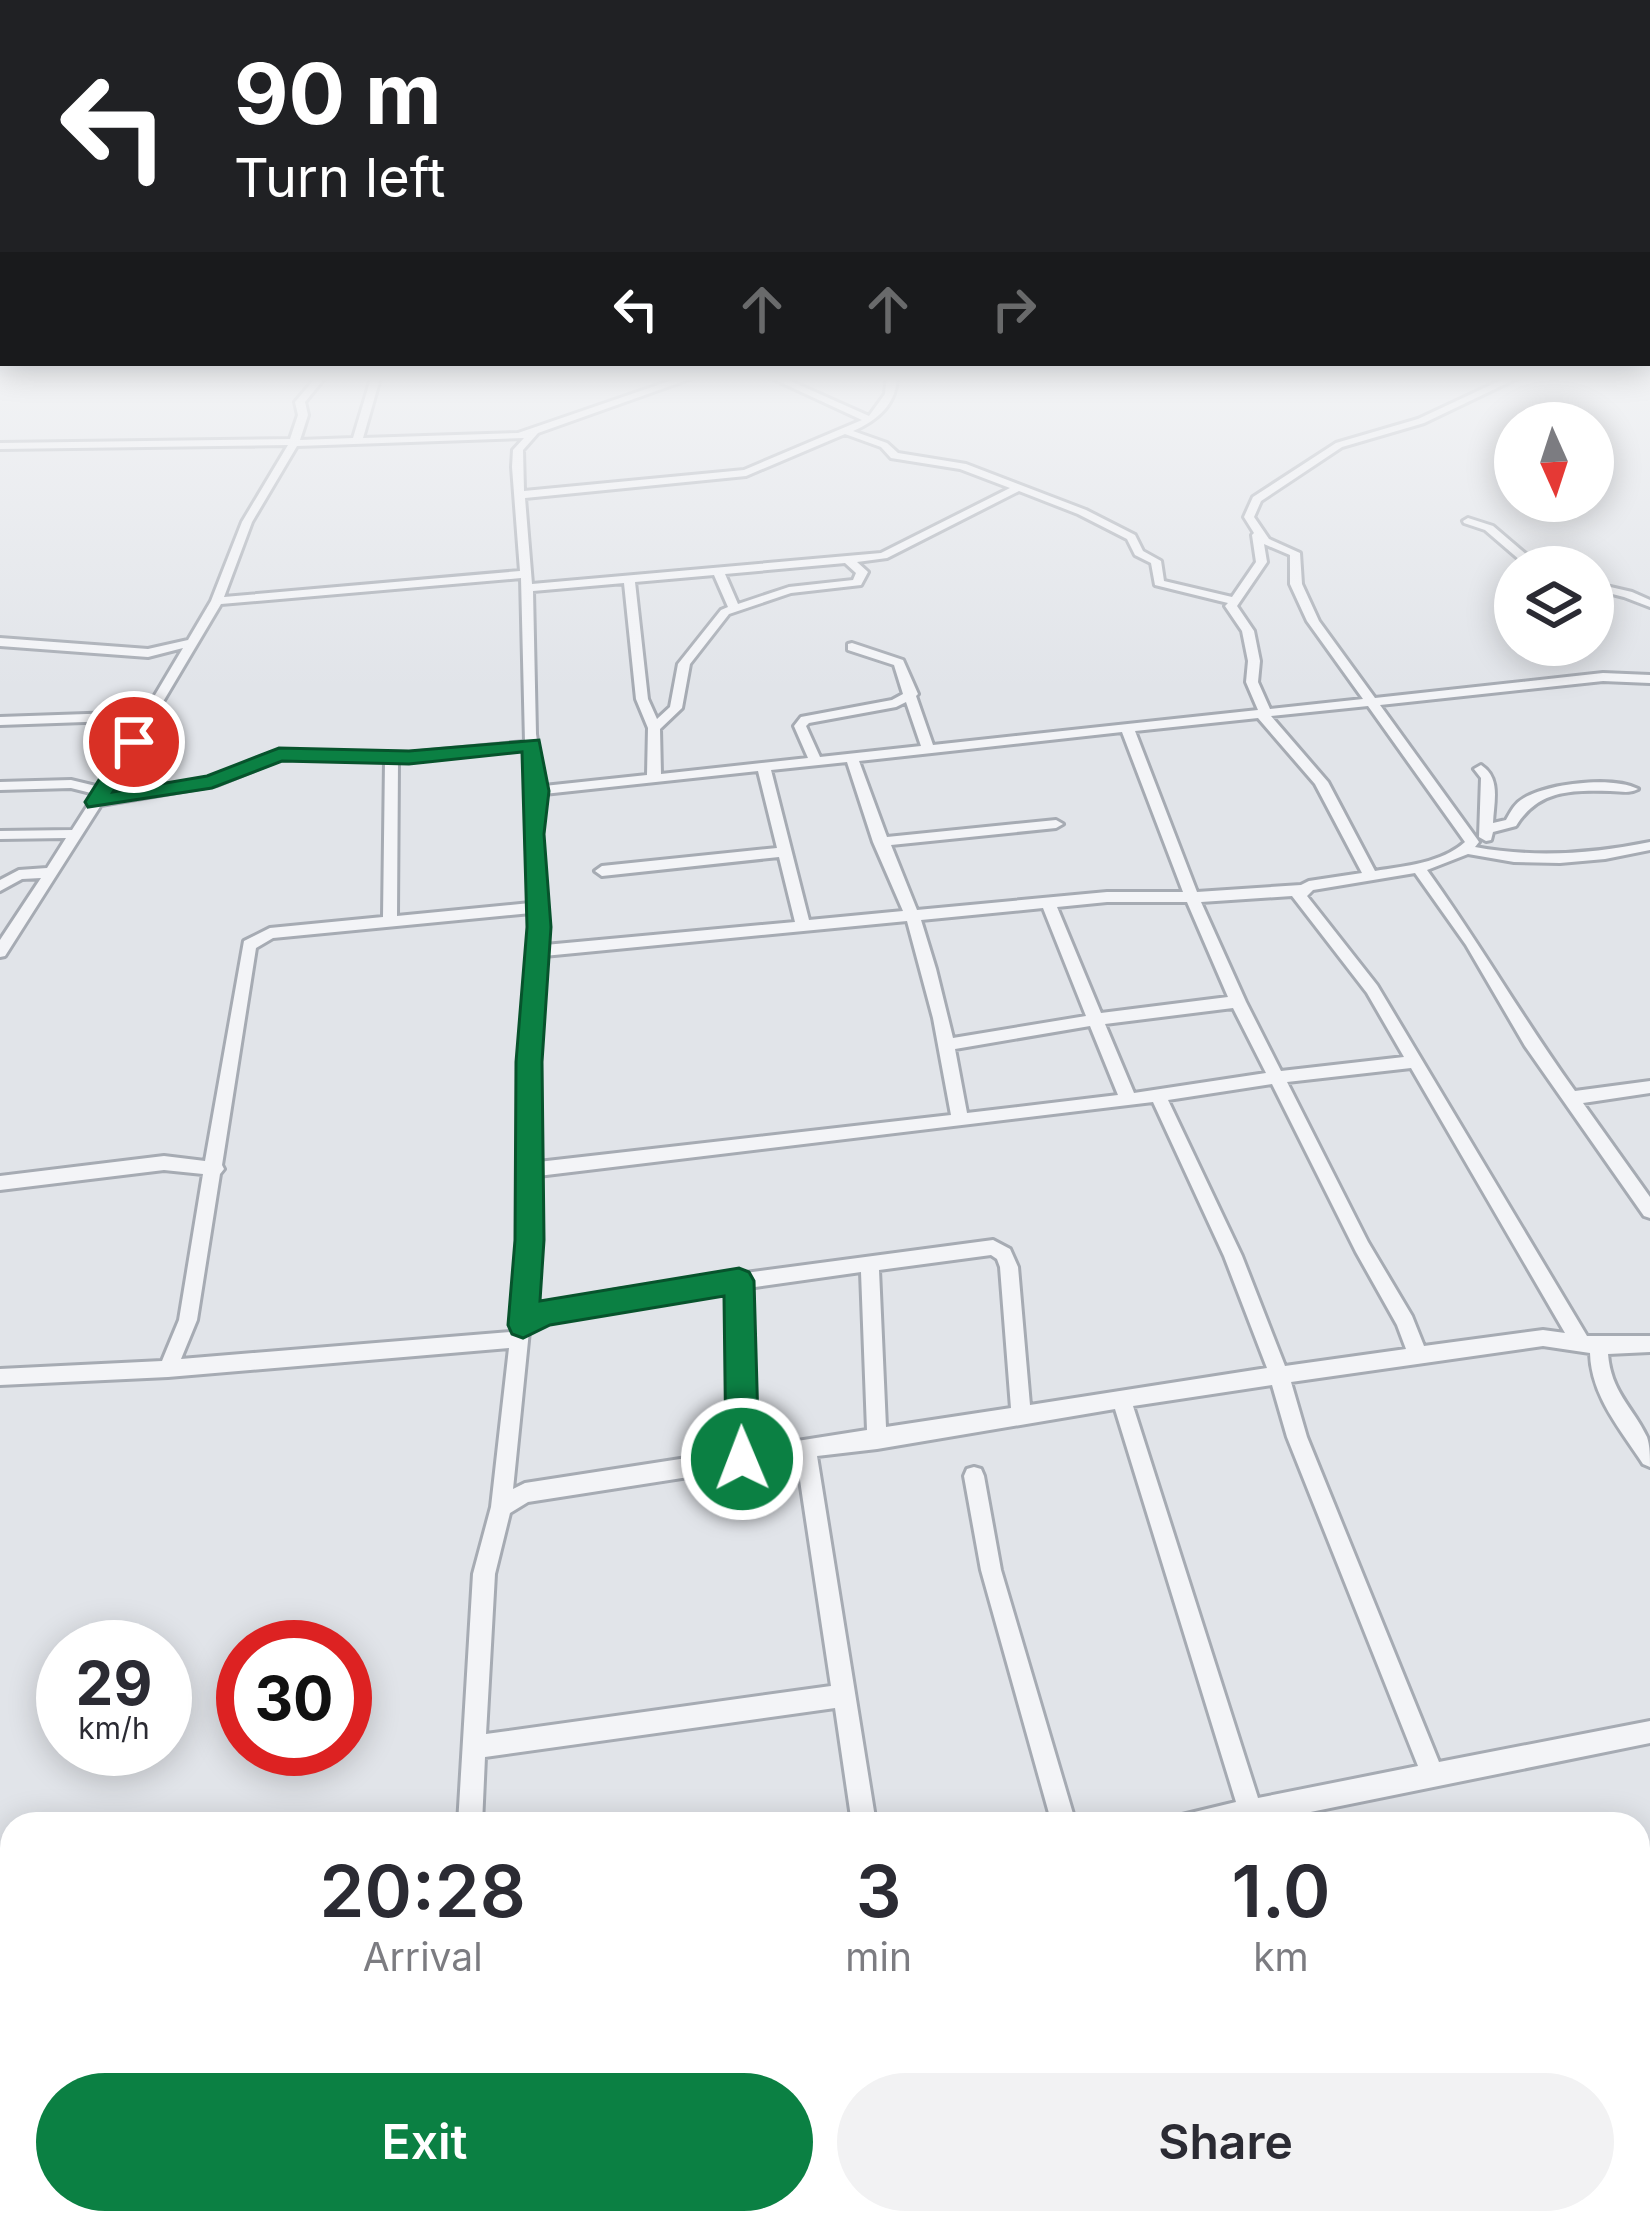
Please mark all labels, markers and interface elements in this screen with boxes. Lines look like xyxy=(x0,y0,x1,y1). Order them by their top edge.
text: 90 m xyxy=(234,43,442,144)
icon: left xyxy=(36,48,192,204)
text: Turn left xyxy=(234,145,445,210)
icon: left xyxy=(603,276,669,342)
icon: ahead xyxy=(729,276,795,342)
icon: ahead xyxy=(855,276,921,342)
icon: right xyxy=(981,276,1047,342)
north arrow xyxy=(1494,402,1614,522)
map controls xyxy=(1494,402,1614,666)
button: layers xyxy=(1494,546,1614,666)
pin xyxy=(83,691,185,793)
icon: arrive xyxy=(101,709,167,775)
position arrow xyxy=(679,1396,805,1522)
speed limit sign: 30 xyxy=(216,1620,372,1776)
text: 29 xyxy=(76,1647,152,1719)
text: km/h xyxy=(78,1710,150,1746)
text: 20:28 xyxy=(320,1847,526,1934)
text: 3 xyxy=(856,1847,902,1934)
text: 1.0 xyxy=(1232,1847,1330,1934)
text: Arrival xyxy=(363,1933,483,1980)
text: min xyxy=(845,1933,912,1980)
text: km xyxy=(1253,1933,1309,1980)
button: Exit xyxy=(36,2073,813,2211)
button: Share xyxy=(837,2073,1614,2211)

